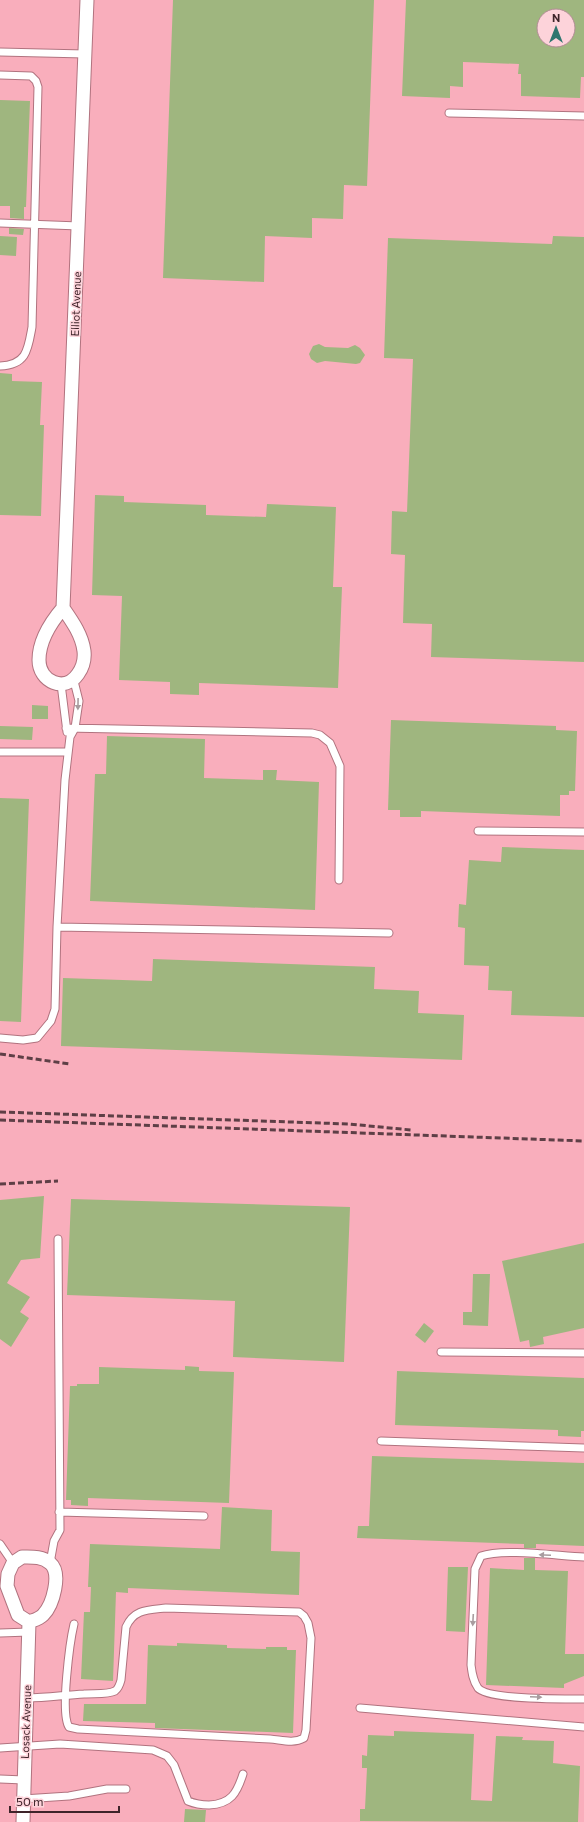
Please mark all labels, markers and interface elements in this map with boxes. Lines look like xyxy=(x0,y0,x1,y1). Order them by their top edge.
north arrow xyxy=(536,8,576,48)
text: N xyxy=(552,11,560,24)
street label: Elliot Avenue xyxy=(68,271,83,337)
one-way arrow xyxy=(75,698,81,711)
one-way arrow xyxy=(538,1552,551,1558)
one-way arrow xyxy=(470,1614,476,1627)
street label: Losack Avenue xyxy=(18,1685,33,1759)
one-way arrow xyxy=(530,1694,542,1701)
scale bar xyxy=(10,1788,119,1814)
text: 50 m xyxy=(16,1794,44,1808)

